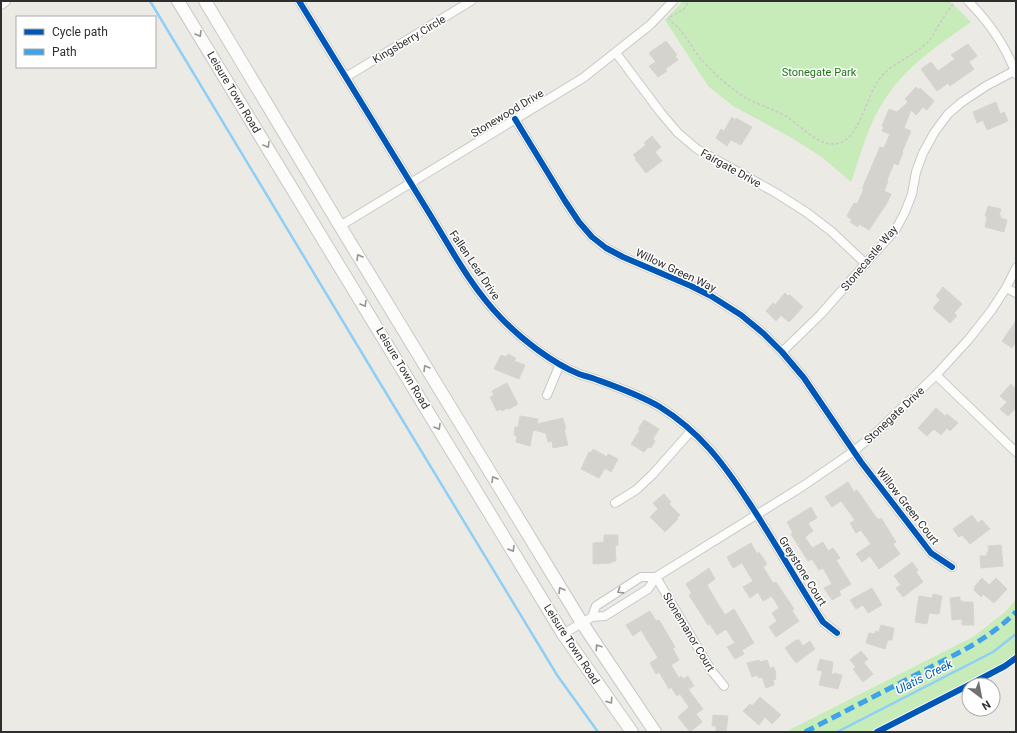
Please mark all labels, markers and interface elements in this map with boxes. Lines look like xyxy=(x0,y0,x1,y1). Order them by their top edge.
street label: Kingsberry Circle xyxy=(370,12,448,66)
legend xyxy=(16,16,156,68)
text: Cycle path xyxy=(52,25,108,39)
one-way arrow xyxy=(194,30,201,37)
text: Path xyxy=(52,45,77,59)
street label: Leisure Town Road xyxy=(204,49,263,135)
park label: Stonegate Park xyxy=(782,66,857,79)
street label: Stonewood Drive xyxy=(468,86,546,140)
one-way arrow xyxy=(262,141,269,148)
street label: Fairgate Drive xyxy=(698,146,763,190)
street label: Stonecastle Way xyxy=(838,222,901,294)
street label: Fallen Leaf Drive xyxy=(447,228,503,303)
street label: Willow Green Way xyxy=(633,246,719,295)
one-way arrow xyxy=(356,254,363,261)
one-way arrow xyxy=(359,300,366,307)
street label: Leisure Town Road xyxy=(373,325,432,411)
one-way arrow xyxy=(424,365,431,372)
street label: Stonegate Drive xyxy=(862,384,927,446)
one-way arrow xyxy=(434,423,441,430)
street label: Willow Green Court xyxy=(874,465,942,548)
one-way arrow xyxy=(491,476,498,483)
street label: Greystone Court xyxy=(776,534,829,609)
one-way arrow xyxy=(508,545,515,552)
one-way arrow xyxy=(617,586,624,593)
one-way arrow xyxy=(559,587,566,594)
street label: Stonemanor Court xyxy=(660,590,717,674)
street label: Leisure Town Road xyxy=(541,602,602,687)
one-way arrow xyxy=(595,644,603,651)
water label: Ulatis Creek xyxy=(893,656,956,697)
north arrow xyxy=(961,677,1001,717)
one-way arrow xyxy=(605,696,612,703)
text: N xyxy=(979,697,993,713)

